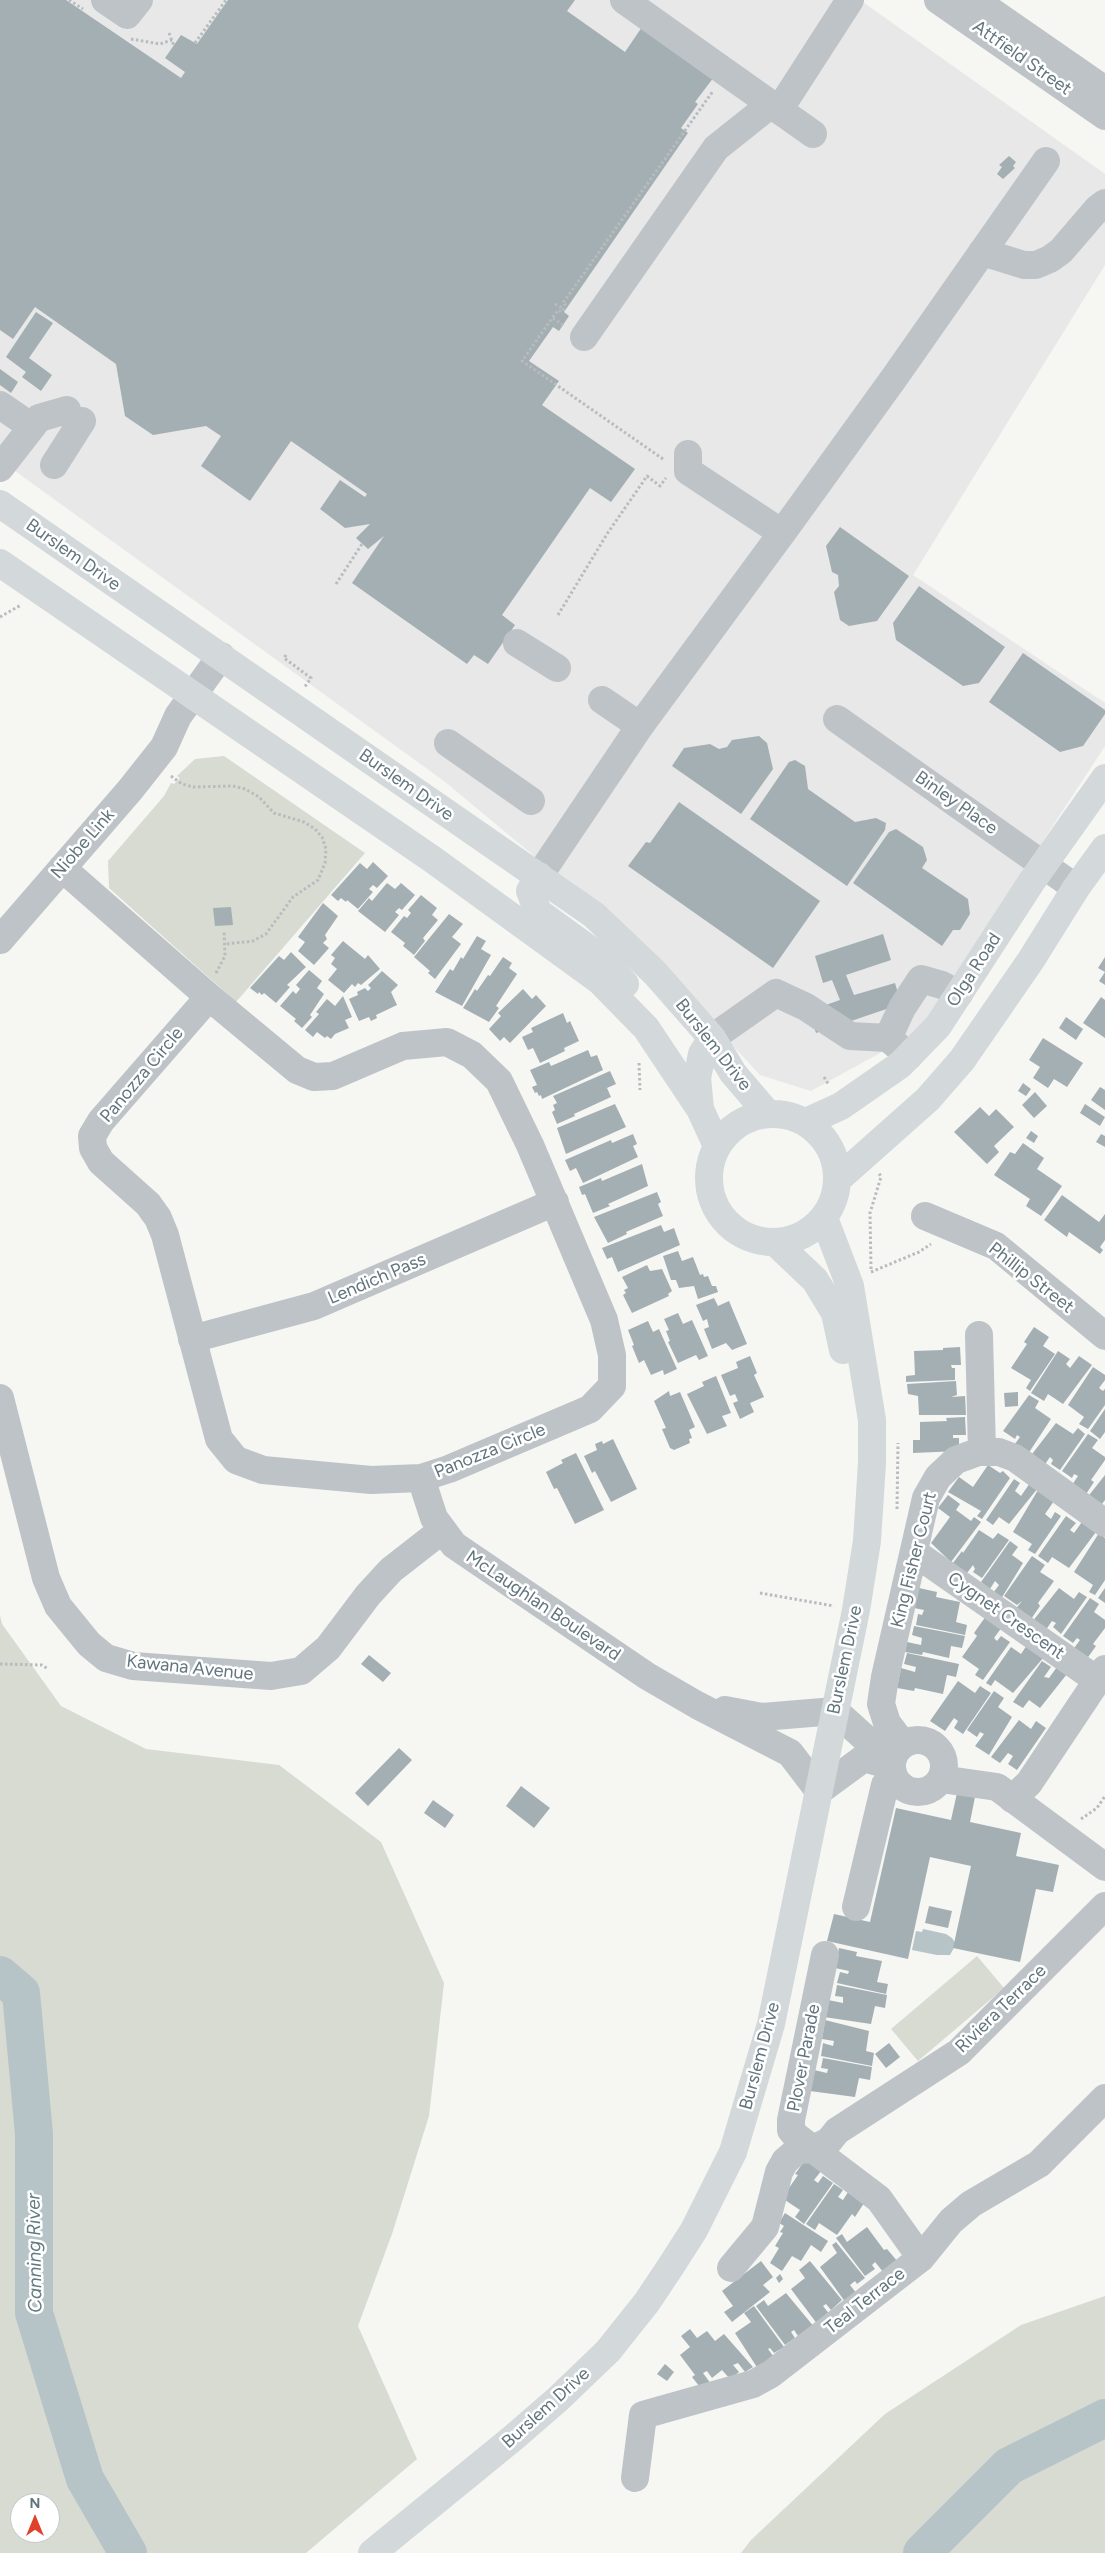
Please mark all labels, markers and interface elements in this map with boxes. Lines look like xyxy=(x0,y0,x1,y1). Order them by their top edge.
street label: Attfield Street xyxy=(968,16,1076,100)
street label: Burslem Drive xyxy=(21,514,125,596)
street label: Burslem Drive xyxy=(354,744,458,826)
street label: Binley Place xyxy=(911,767,1001,839)
street label: Niobe Link xyxy=(47,805,119,883)
street label: Olga Road xyxy=(942,929,1006,1011)
street label: Burslem Drive xyxy=(670,995,756,1095)
street label: Panozza Circle xyxy=(96,1023,188,1127)
street label: Phillip Street xyxy=(984,1238,1078,1318)
street label: Lendich Pass xyxy=(325,1249,429,1309)
street label: Panozza Circle xyxy=(431,1419,549,1483)
street label: King Fisher Court xyxy=(887,1490,941,1630)
street label: McLaughlan Boulevard xyxy=(462,1546,624,1666)
street label: Cygnet Crescent xyxy=(943,1568,1069,1664)
street label: Burslem Drive xyxy=(823,1604,867,1716)
street label: Kawana Avenue xyxy=(125,1651,255,1685)
street label: Riviera Terrace xyxy=(951,1960,1051,2058)
street label: Burslem Drive xyxy=(735,2000,785,2112)
street label: Plover Parade xyxy=(783,2002,825,2114)
water label: Canning River xyxy=(23,2193,47,2313)
street label: Teal Terrace xyxy=(821,2263,909,2339)
street label: Burslem Drive xyxy=(498,2363,594,2453)
north arrow xyxy=(10,2493,60,2543)
text: N xyxy=(30,2495,40,2512)

